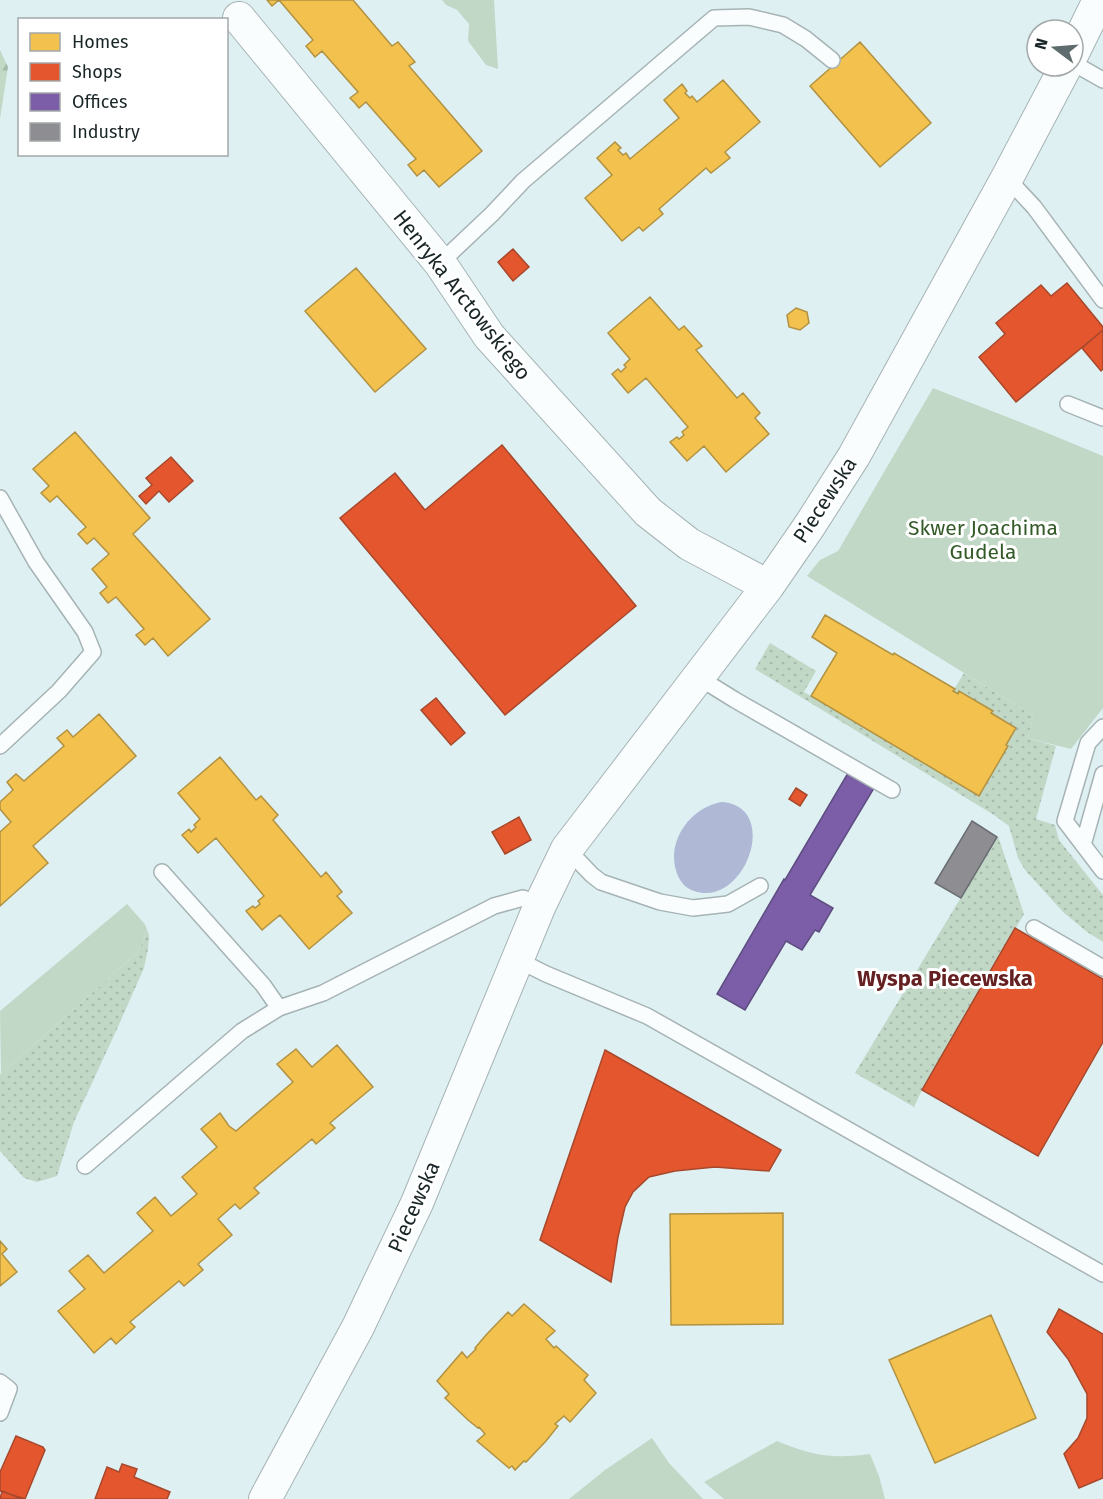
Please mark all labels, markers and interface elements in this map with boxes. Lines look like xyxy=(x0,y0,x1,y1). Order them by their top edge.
legend xyxy=(18,18,228,156)
north arrow xyxy=(1025,18,1085,78)
text: Homes xyxy=(72,31,128,53)
text: N xyxy=(1030,36,1052,52)
text: Shops xyxy=(72,61,122,83)
text: Offices xyxy=(72,91,127,113)
text: Industry xyxy=(72,121,140,143)
street label: Henryka Arctowskiego xyxy=(387,205,537,385)
street label: Piecewska xyxy=(788,452,862,548)
park label: Skwer Joachima Gudela xyxy=(908,515,1058,565)
district label: Wyspa Piecewska xyxy=(857,965,1033,992)
street label: Piecewska xyxy=(382,1157,446,1257)

